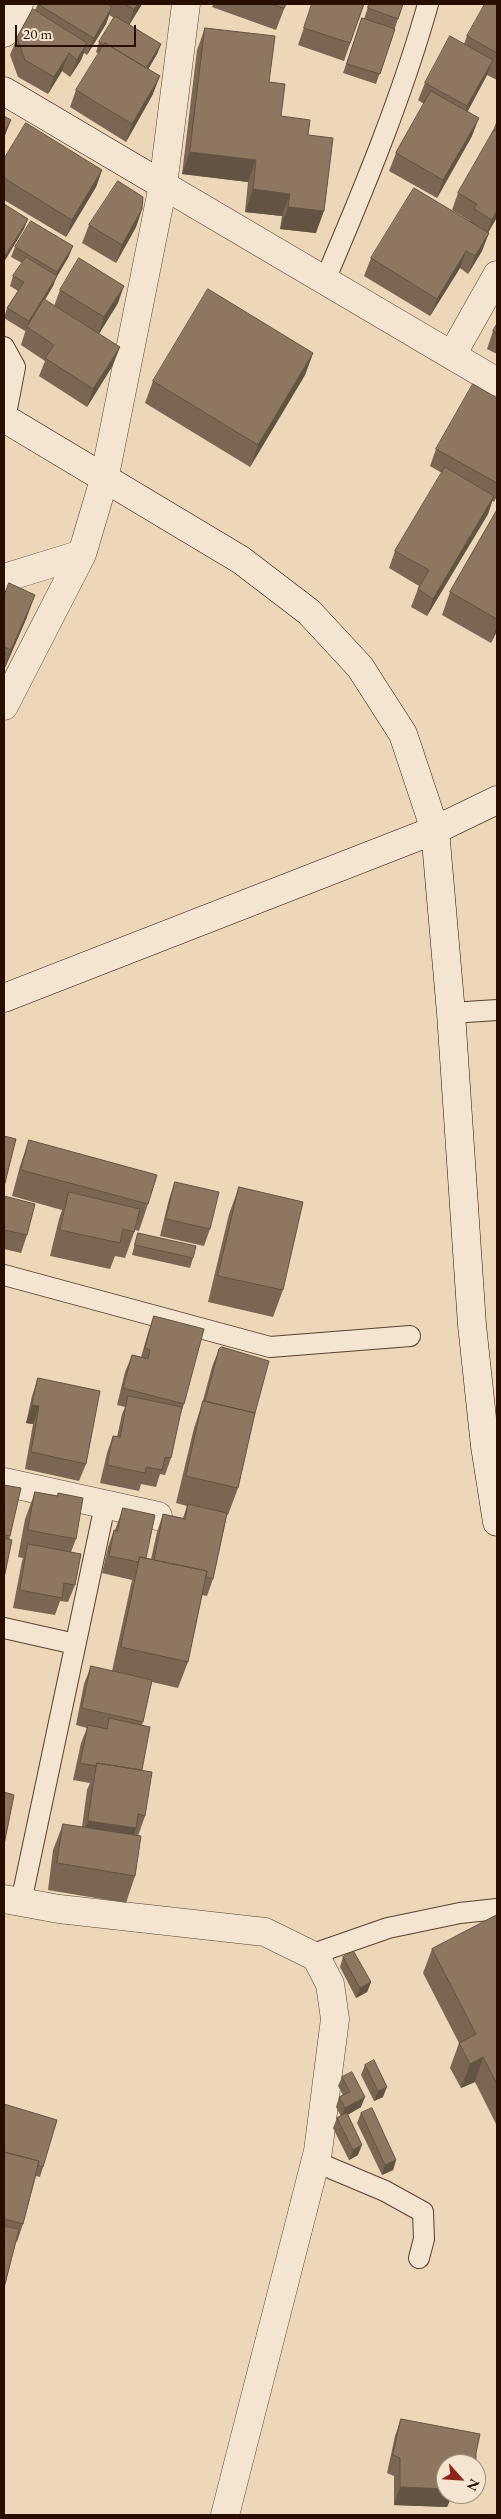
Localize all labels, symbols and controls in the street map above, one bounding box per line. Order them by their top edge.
scale bar [18,15,139,47]
text: 20 m [23,24,52,43]
north arrow [436,2454,486,2504]
text: N [463,2476,484,2494]

